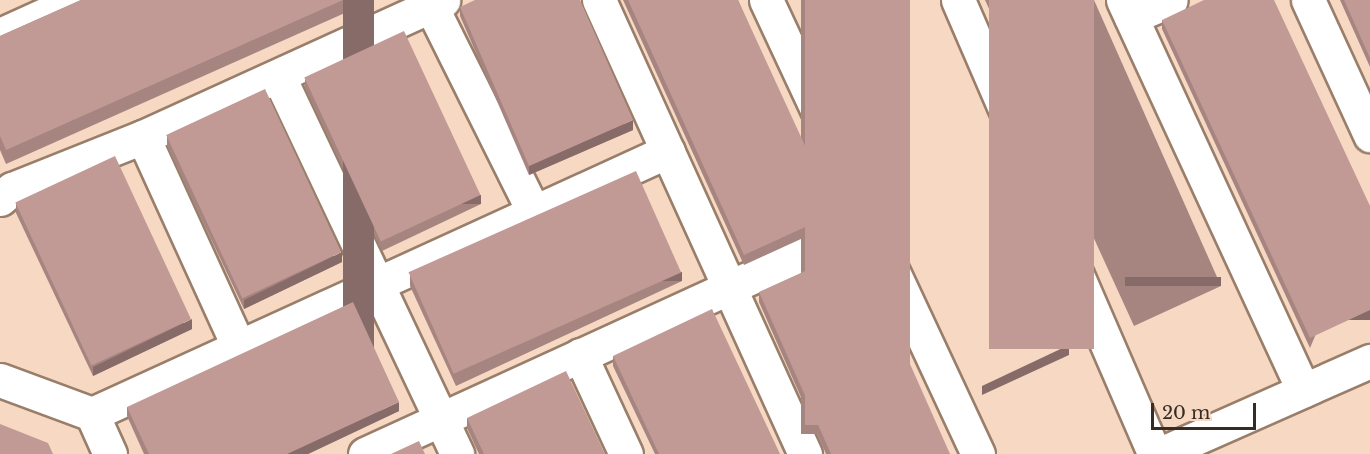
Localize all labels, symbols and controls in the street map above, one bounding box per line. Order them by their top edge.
scale bar [1154,391,1259,429]
text: 20 m [1162,402,1210,424]

